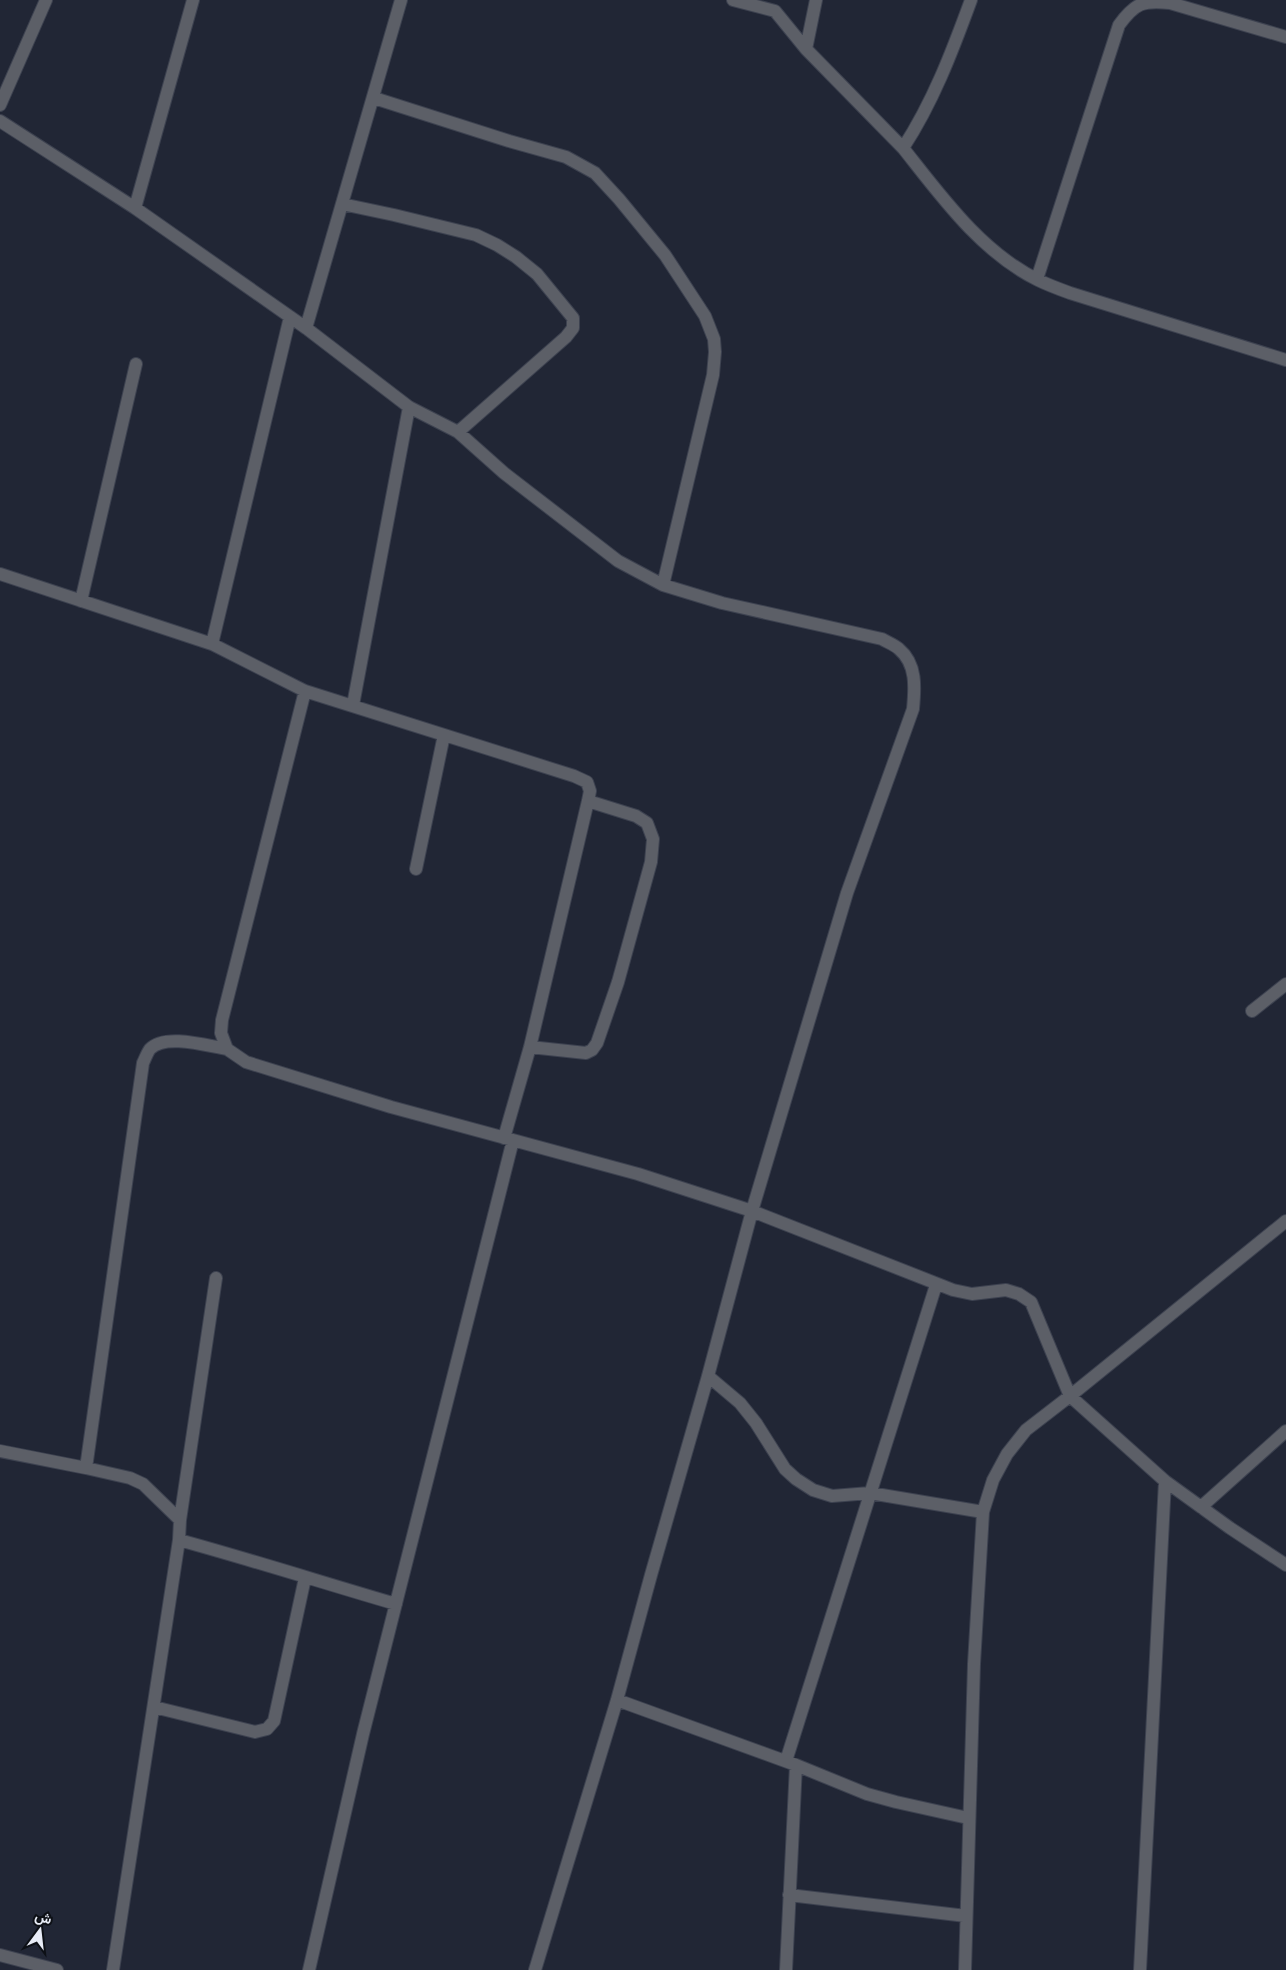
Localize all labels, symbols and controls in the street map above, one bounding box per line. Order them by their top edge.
north arrow [15,1905,65,1955]
text: ش [33,1907,54,1928]

